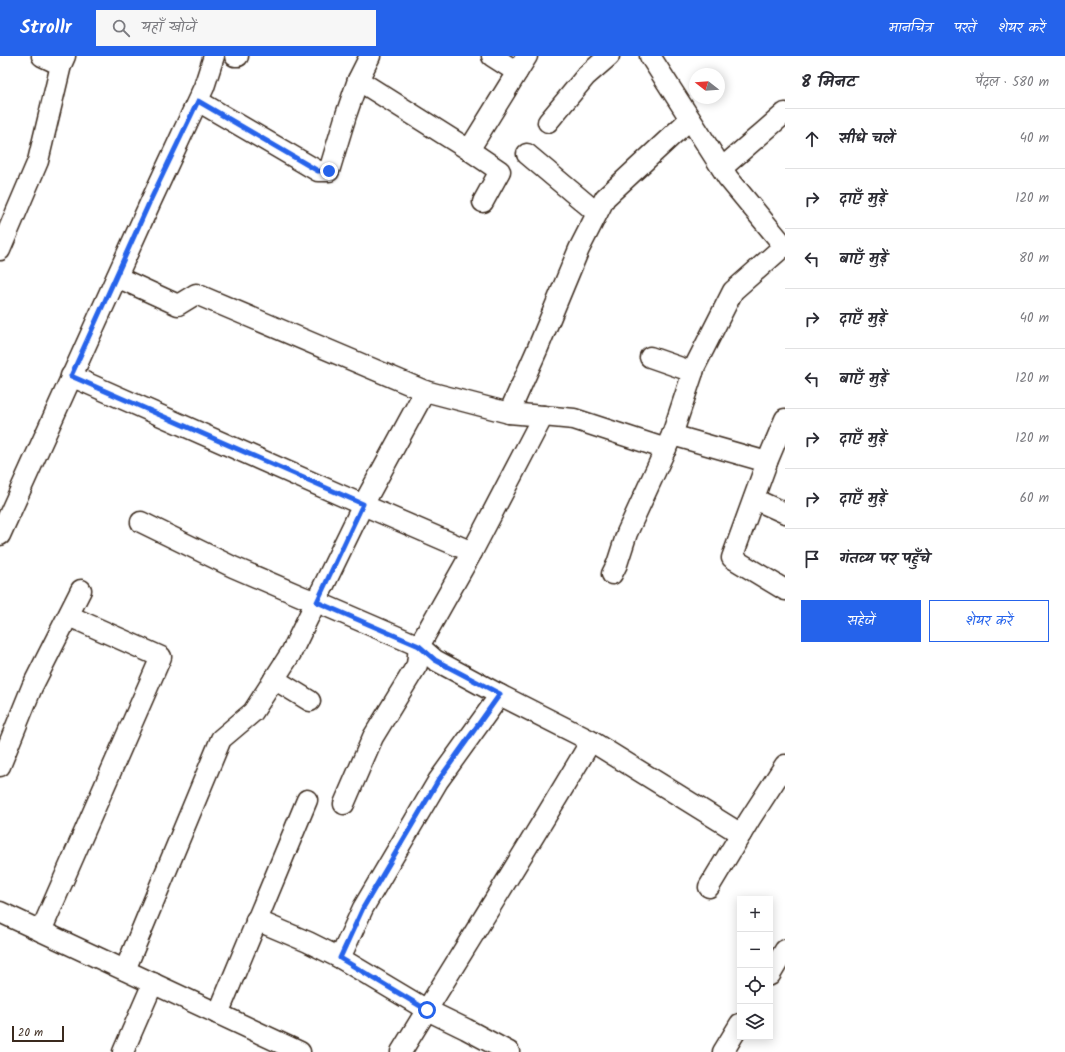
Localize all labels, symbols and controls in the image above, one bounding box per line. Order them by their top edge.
search box [96,10,376,46]
text: Strollr [20,13,72,43]
text: यहाँ खोजें [142,16,196,40]
icon: search [110,17,132,39]
text: मानचित्र [889,17,932,39]
text: परतें [954,17,976,39]
text: शेयर करें [998,17,1045,39]
north arrow [689,68,725,104]
text: 8 मिनट [801,69,856,96]
text: पैदल · 580 m [976,72,1049,93]
text: सीधे चलें [839,127,894,151]
icon: ahead [801,128,823,150]
text: 40 m [1020,128,1049,149]
route end [320,162,338,180]
text: दाएँ मुड़ें [839,187,886,211]
icon: right [801,188,823,210]
text: 120 m [1015,188,1049,209]
text: बाएँ मुड़ें [839,247,887,271]
icon: left [801,248,823,270]
text: 80 m [1019,248,1049,269]
text: दाएँ मुड़ें [839,307,886,331]
icon: right [801,308,823,330]
text: 40 m [1020,308,1049,329]
text: बाएँ मुड़ें [839,367,887,391]
icon: left [801,368,823,390]
text: 120 m [1015,368,1049,389]
text: दाएँ मुड़ें [839,427,886,451]
icon: right [801,428,823,450]
text: 120 m [1015,428,1049,449]
text: दाएँ मुड़ें [839,487,886,511]
icon: right [801,488,823,510]
text: 60 m [1020,488,1049,509]
text: गंतव्य पर पहुँचे [839,547,930,571]
icon: arrive [801,548,823,570]
button: सहेजें [801,600,921,642]
button: शेयर करें [929,600,1049,642]
map controls [737,896,773,1040]
button: + [737,896,773,932]
button: − [737,932,773,968]
button: locate [737,968,773,1004]
route start [418,1001,436,1019]
button: layers [737,1004,773,1040]
scale bar [12,1024,64,1043]
text: 20 m [18,1024,43,1042]

